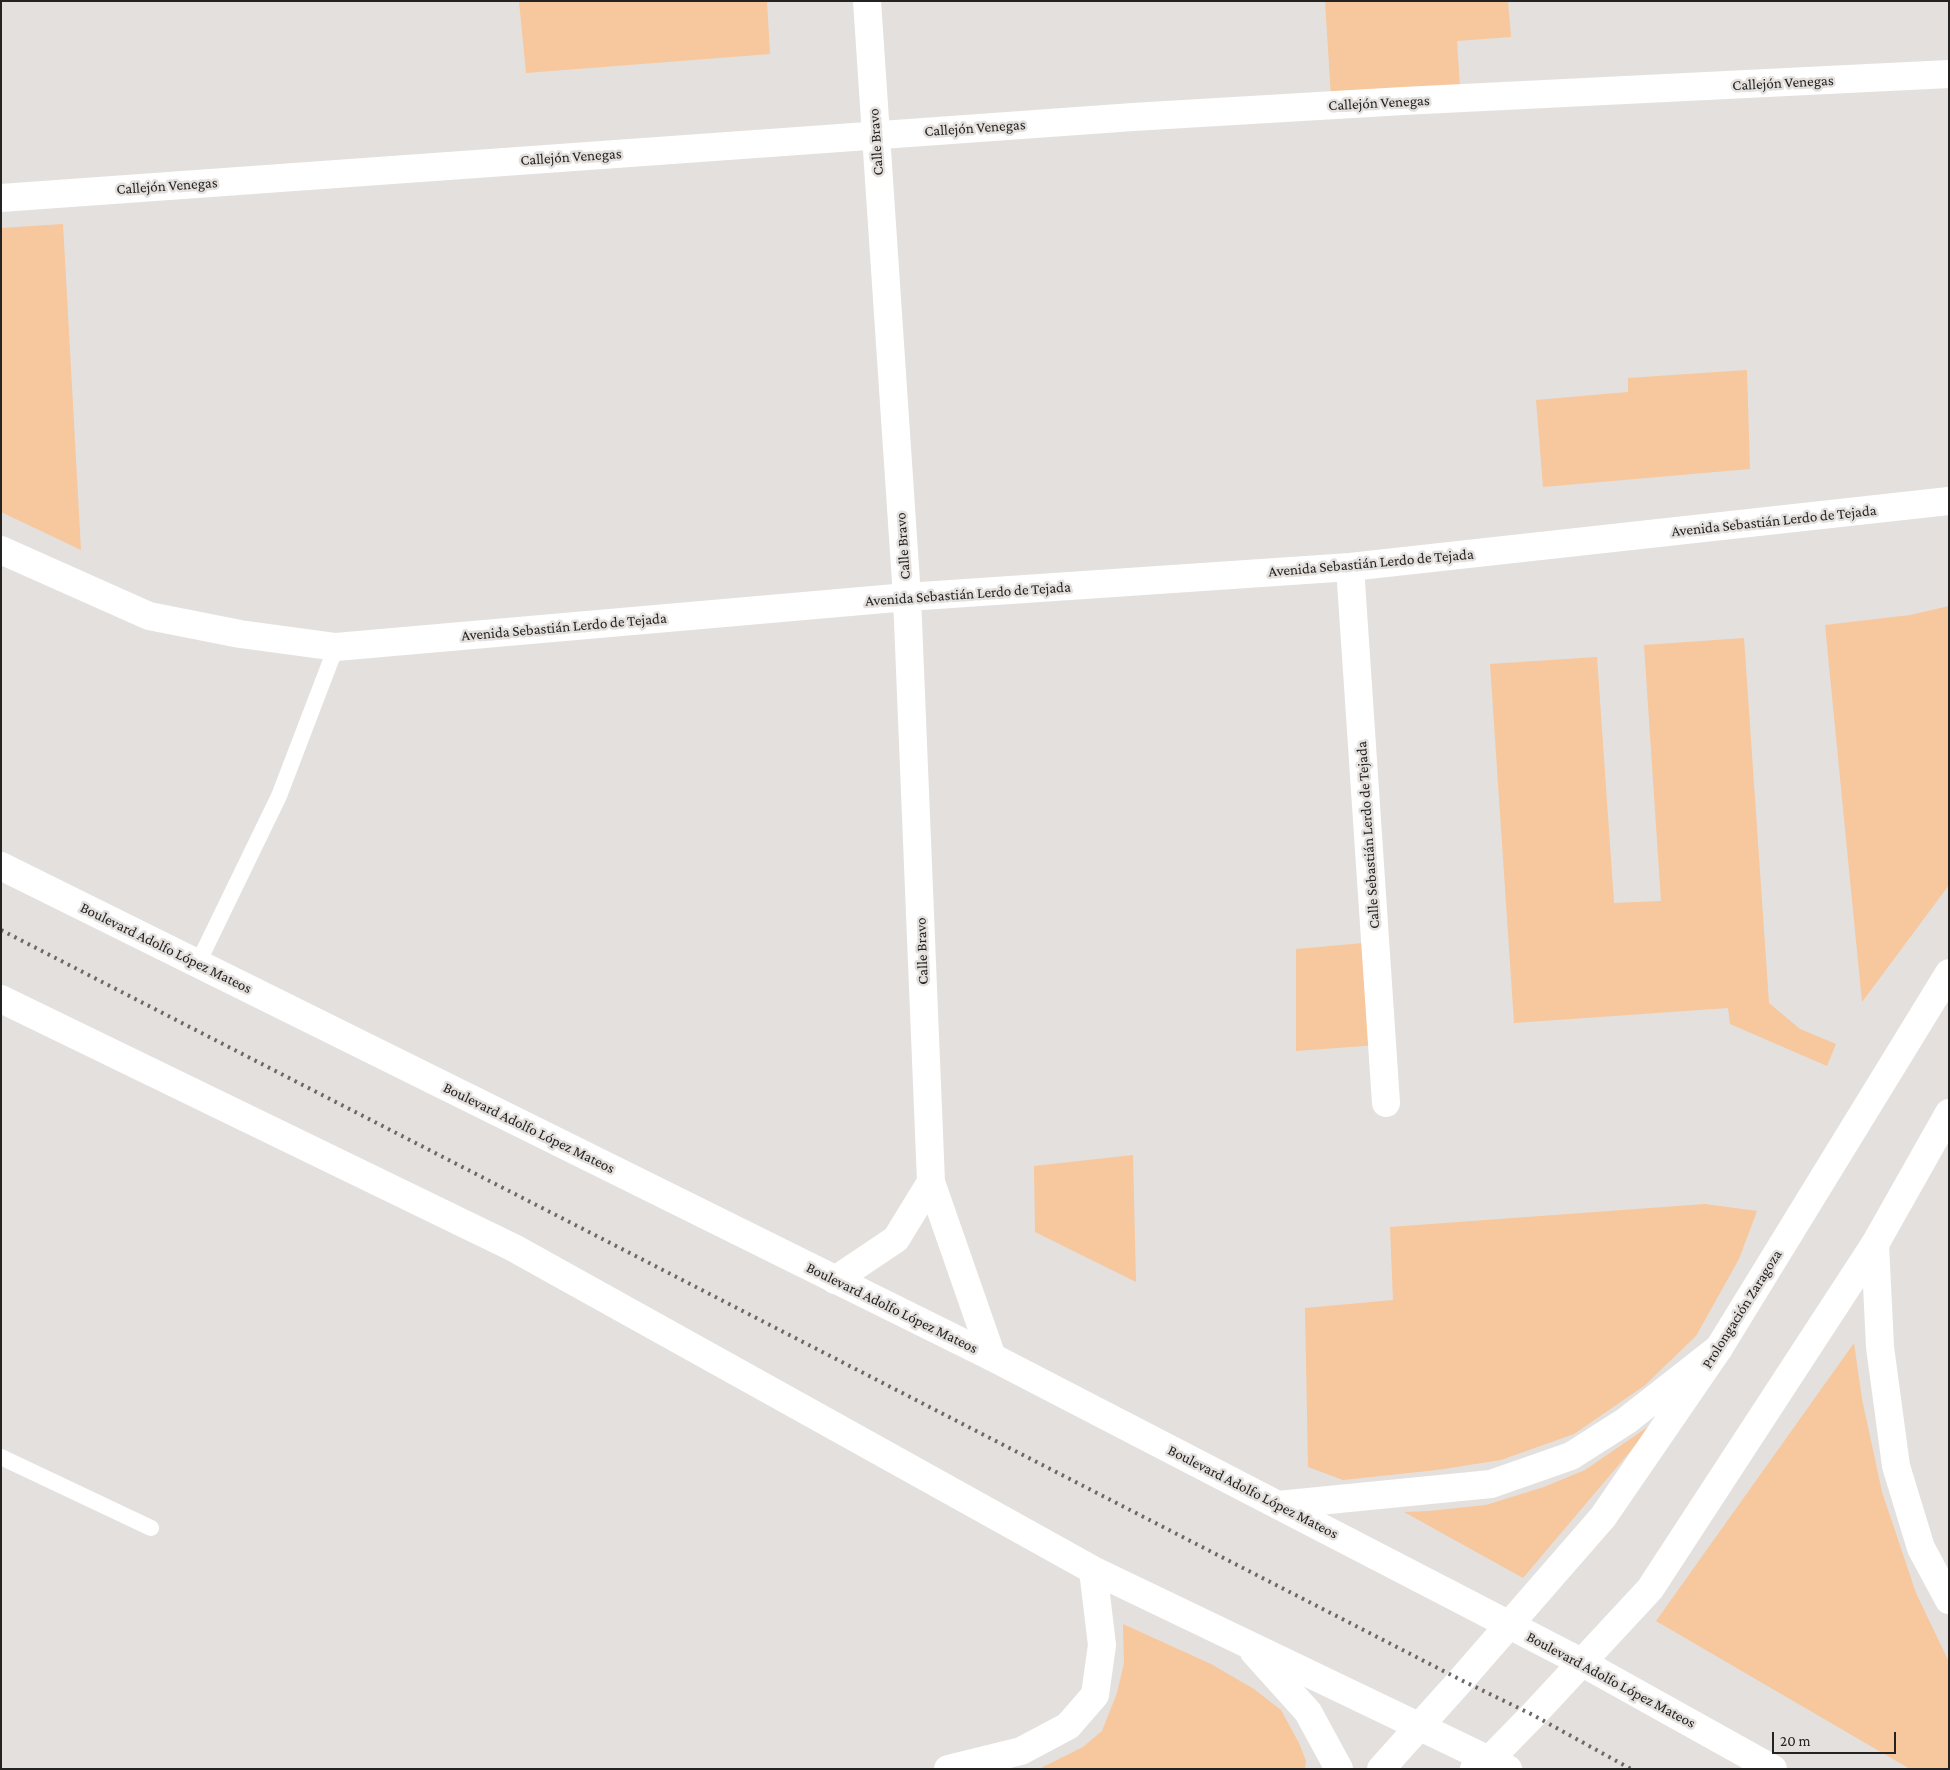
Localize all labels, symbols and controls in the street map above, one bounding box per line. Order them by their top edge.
street label: Callejón Venegas [1732,71,1834,95]
street label: Callejón Venegas [1328,91,1430,115]
street label: Calle Bravo [865,108,887,176]
street label: Callejón Venegas [924,115,1026,141]
street label: Callejón Venegas [520,144,622,170]
street label: Callejón Venegas [116,173,218,199]
street label: Avenida Sebastián Lerdo de Tejada [1671,501,1877,541]
street label: Calle Bravo [892,512,914,580]
street label: Avenida Sebastián Lerdo de Tejada [1268,545,1474,581]
street label: Avenida Sebastián Lerdo de Tejada [865,578,1071,610]
street label: Avenida Sebastián Lerdo de Tejada [461,609,667,645]
street label: Calle Sebastián Lerdo de Tejada [1352,741,1384,929]
street label: Boulevard Adolfo López Mateos [77,899,255,997]
street label: Calle Bravo [912,917,932,985]
street label: Boulevard Adolfo López Mateos [440,1079,618,1177]
street label: Prolongación Zaragoza [1698,1246,1786,1372]
street label: Boulevard Adolfo López Mateos [803,1259,981,1357]
street label: Boulevard Adolfo López Mateos [1165,1441,1341,1543]
street label: Boulevard Adolfo López Mateos [1523,1628,1699,1732]
scale bar [1775,1722,1899,1754]
text: 20 m [1780,1733,1811,1749]

